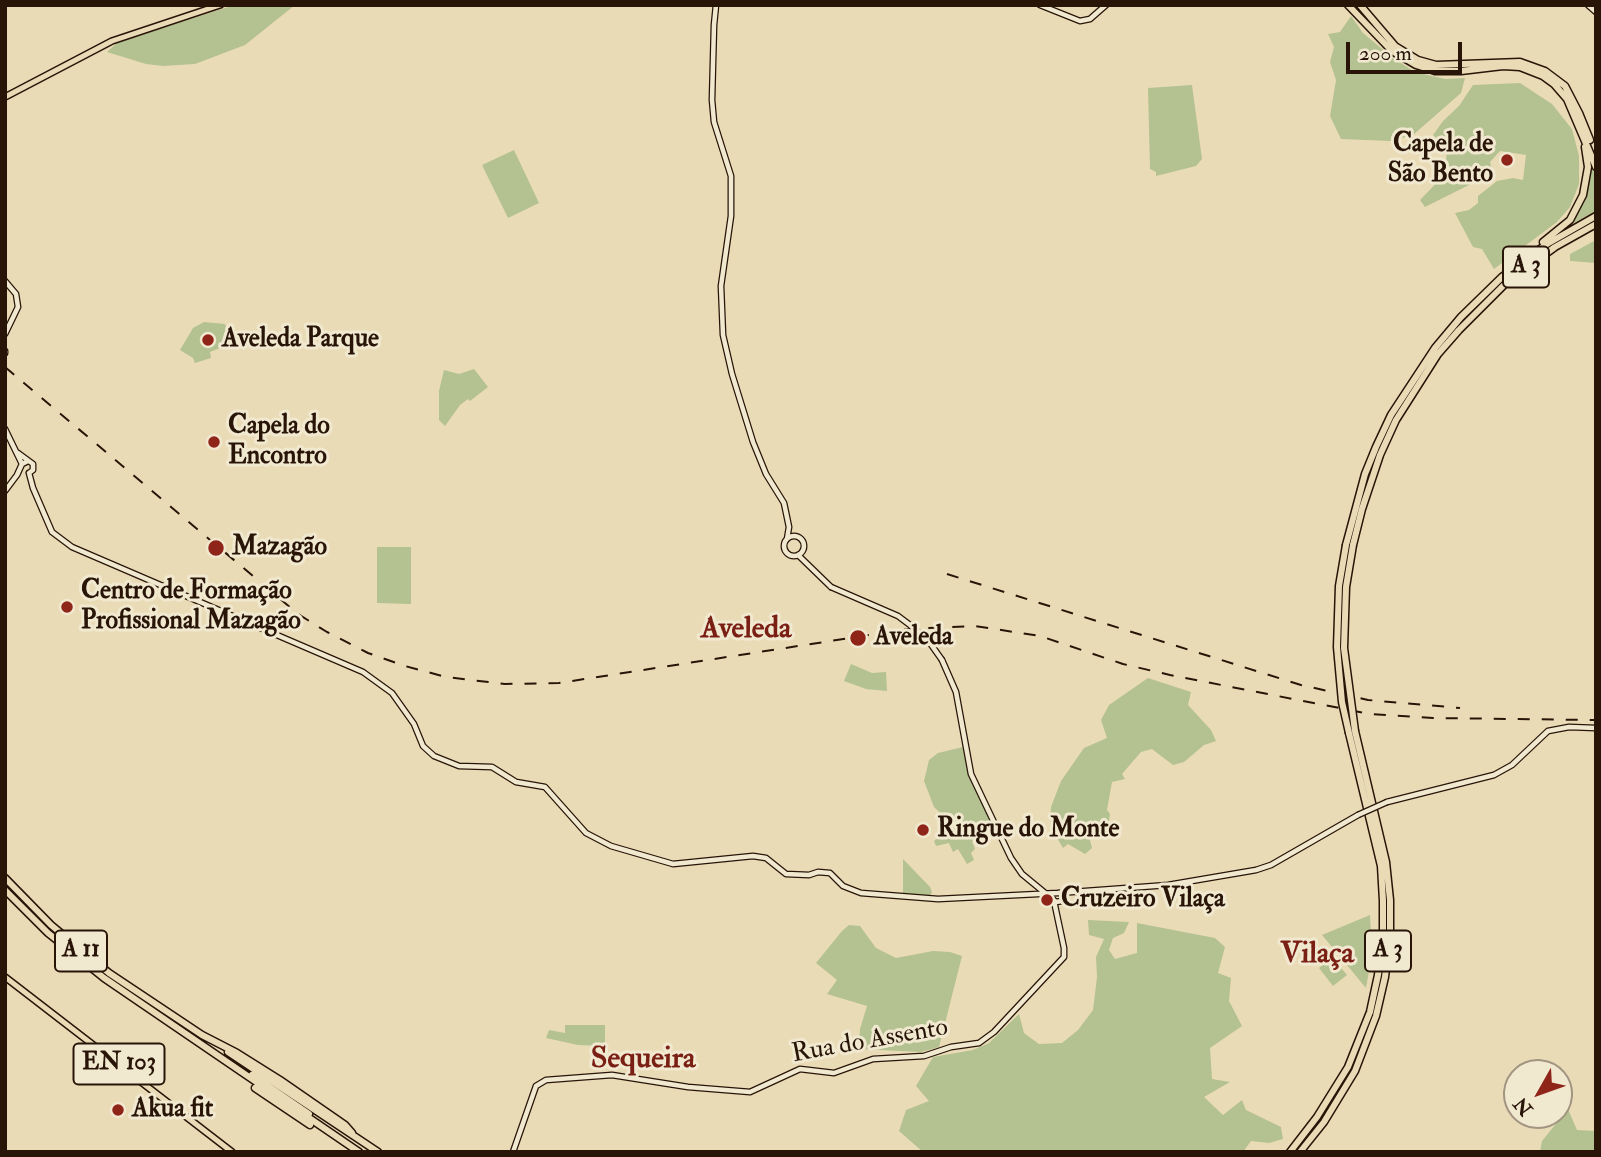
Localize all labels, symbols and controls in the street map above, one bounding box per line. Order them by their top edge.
scale bar [1349,28,1464,72]
text: 200 m [1359,40,1412,67]
place label: Capela de São Bento [1388,129,1493,190]
marker: Capela de São Bento [1499,152,1515,168]
road number: A 3 [1503,246,1549,288]
place label: Aveleda Parque [222,324,379,356]
marker: Aveleda Parque [200,332,216,348]
place label: Capela do Encontro [228,411,330,472]
marker: Capela do Encontro [206,434,222,450]
place label: Mazagão [232,532,327,564]
marker: Mazagão [206,538,226,558]
place label: Centro de Formação Profissional Mazagão [81,576,301,638]
marker: Centro de Formação Profissional Mazagão [59,599,75,615]
district label: Aveleda [701,613,791,649]
place label: Aveleda [874,622,953,654]
marker: Aveleda [848,628,868,648]
place label: Ringue do Monte [937,814,1119,846]
marker: Ringue do Monte [915,822,931,838]
place label: Cruzeiro Vilaça [1061,884,1225,916]
marker: Cruzeiro Vilaça [1039,892,1055,908]
road number: A 11 [55,931,107,972]
road number: A 3 [1365,931,1411,972]
district label: Vilaça [1280,938,1354,974]
street label: Rua do Assento [789,1013,951,1071]
district label: Sequeira [591,1043,695,1079]
road number: EN 103 [74,1044,164,1084]
north arrow [1503,1059,1573,1129]
text: N [1509,1092,1538,1120]
place label: Akua fit [132,1094,213,1126]
marker: Akua fit [110,1102,126,1118]

